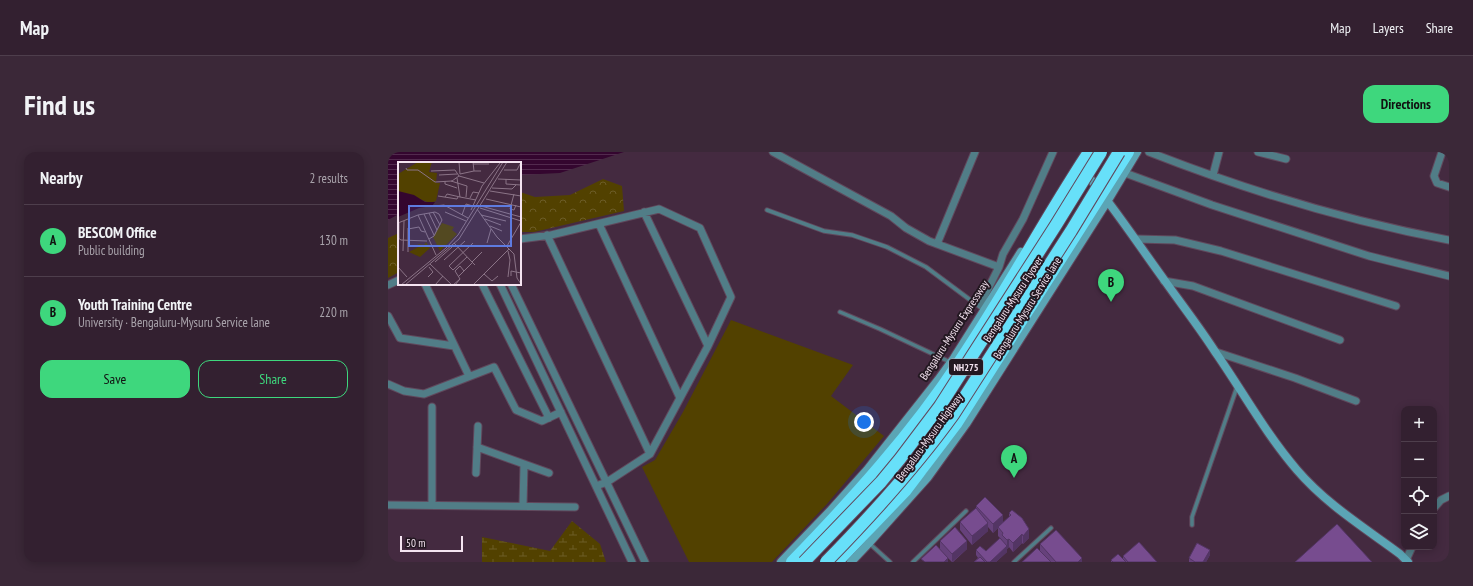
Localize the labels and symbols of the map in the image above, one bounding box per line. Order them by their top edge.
inset map [398,162,521,285]
street label: Bengaluru-Mysuru Flyover [980,253,1046,345]
street label: Bengaluru-Mysuru Service lane [990,254,1064,362]
pin: B [1098,269,1124,302]
street label: Bengaluru-Mysuru Expressway [917,277,992,382]
road number: NH275 [949,359,983,375]
street label: Bengaluru-Mysuru Highway [893,390,966,483]
your location [854,412,874,432]
pin: A [1001,445,1027,478]
scale bar [400,534,463,553]

